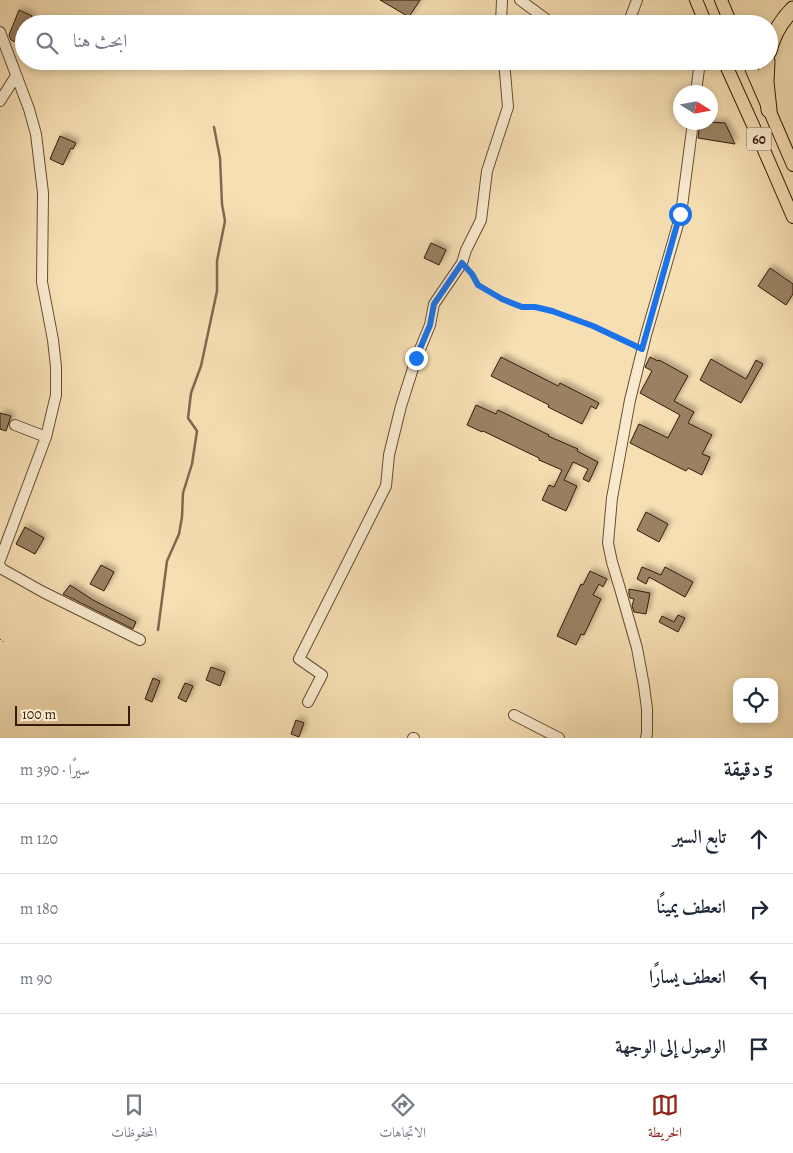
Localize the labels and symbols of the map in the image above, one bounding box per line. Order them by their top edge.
north arrow [673,85,718,130]
road number: 60 [746,128,772,150]
route start [669,203,692,226]
route end [405,347,428,370]
scale bar [15,703,130,726]

